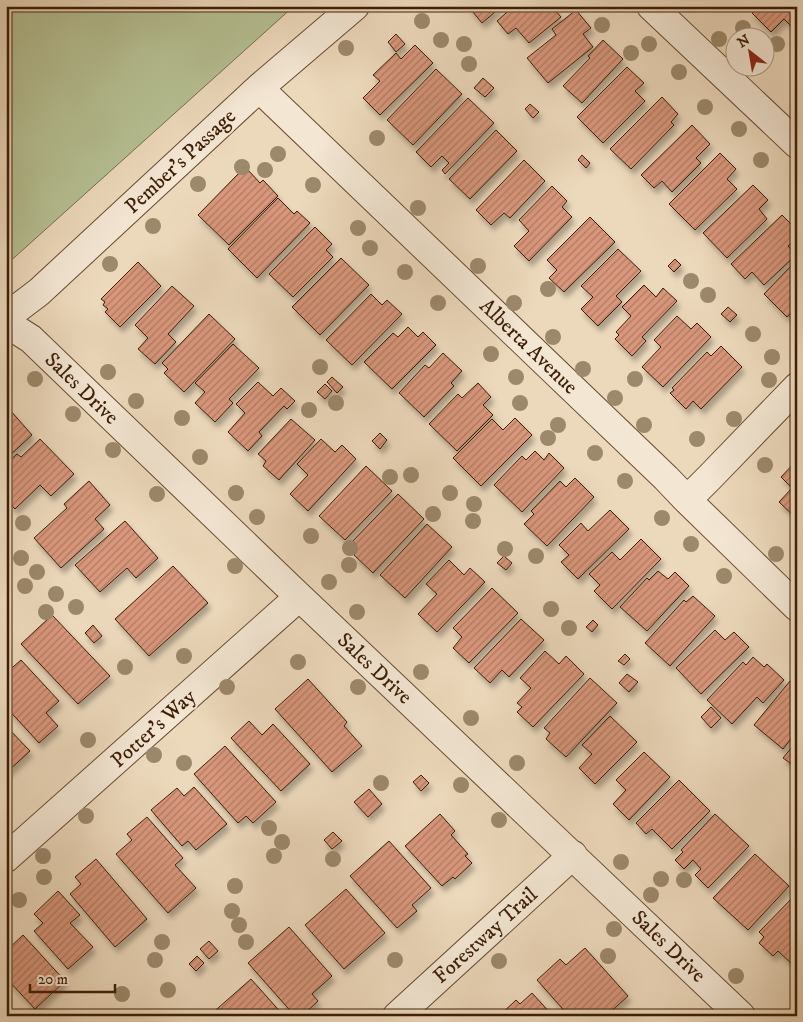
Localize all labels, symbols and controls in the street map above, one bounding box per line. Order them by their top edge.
north arrow [726,28,776,78]
text: N [734,31,754,52]
street label: Pember's Passage [120,104,242,220]
street label: Alberta Avenue [474,293,583,400]
street label: Sales Drive [39,347,124,431]
street label: Sales Drive [331,627,417,710]
street label: Potter's Way [106,683,202,774]
street label: Forestway Trail [428,882,544,989]
street label: Sales Drive [626,905,711,989]
scale bar [30,962,115,994]
text: 20 m [38,970,68,989]

